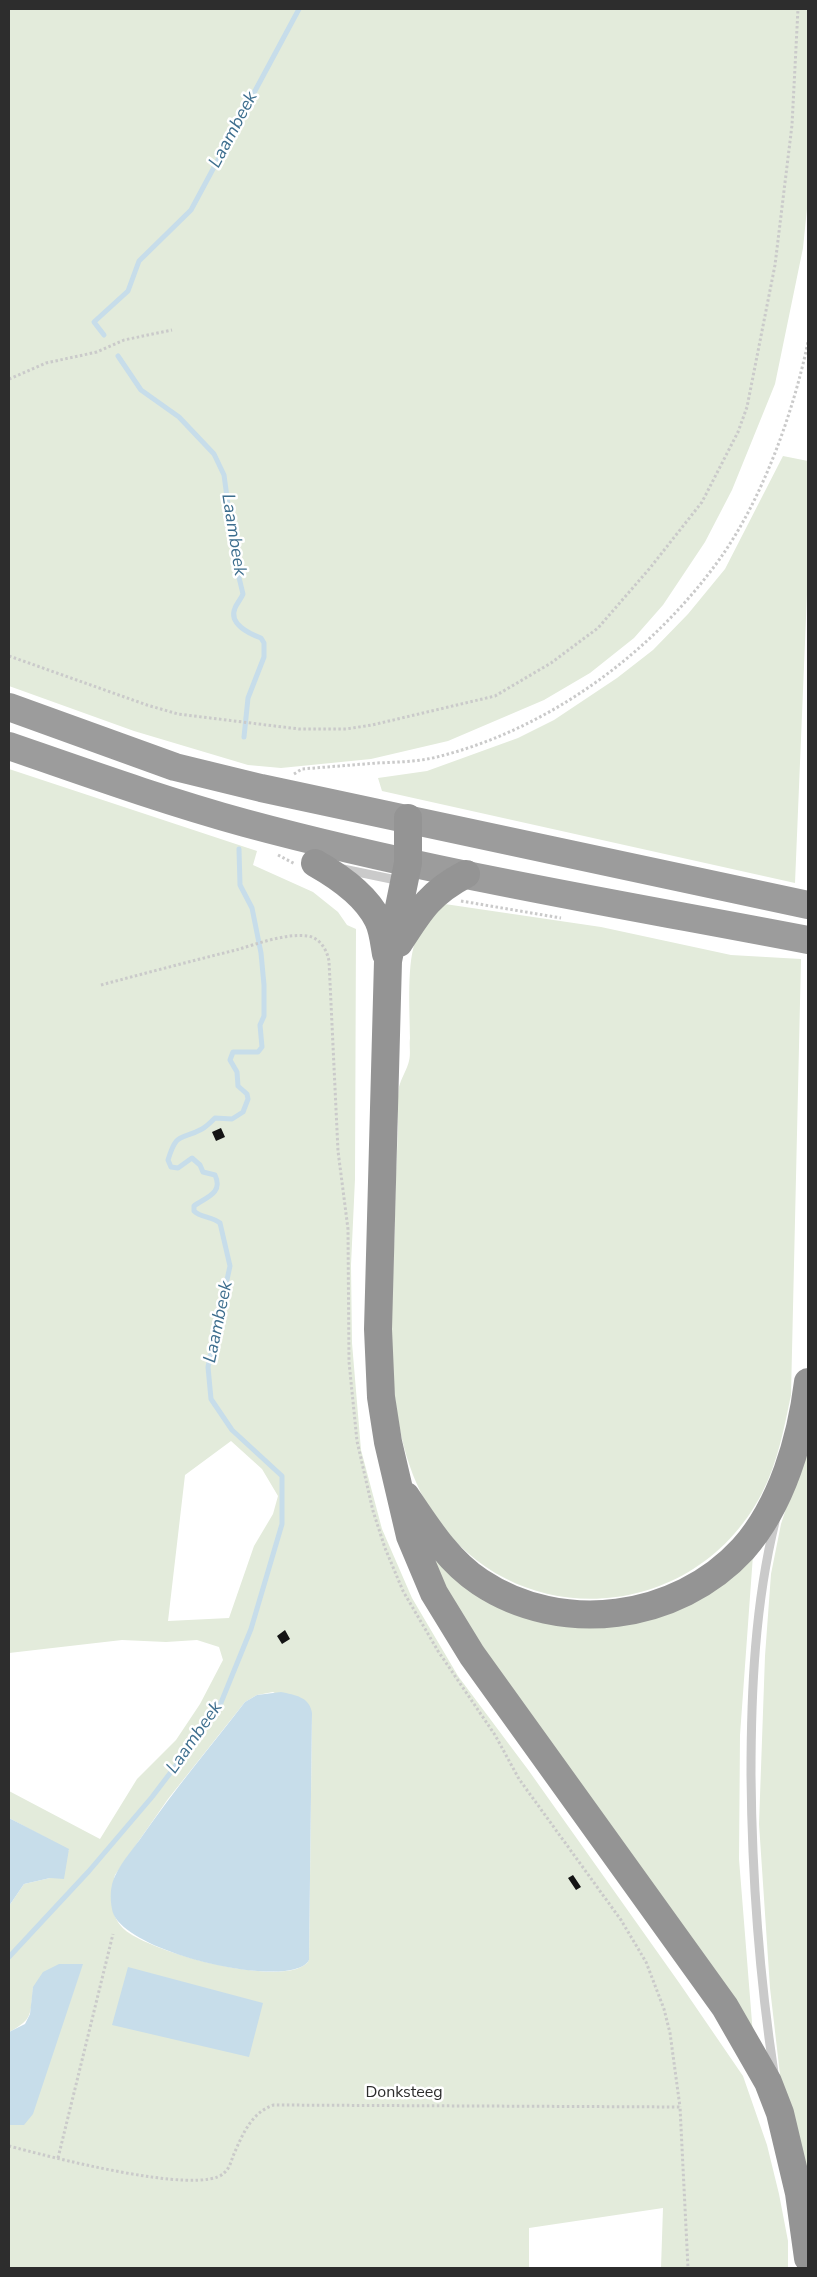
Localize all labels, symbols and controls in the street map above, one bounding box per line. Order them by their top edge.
water label: Laambeek [205,88,263,172]
water label: Laambeek [216,492,250,578]
water label: Laambeek [200,1279,238,1365]
water label: Laambeek [162,1698,228,1778]
street label: Donksteeg [365,2083,443,2103]

